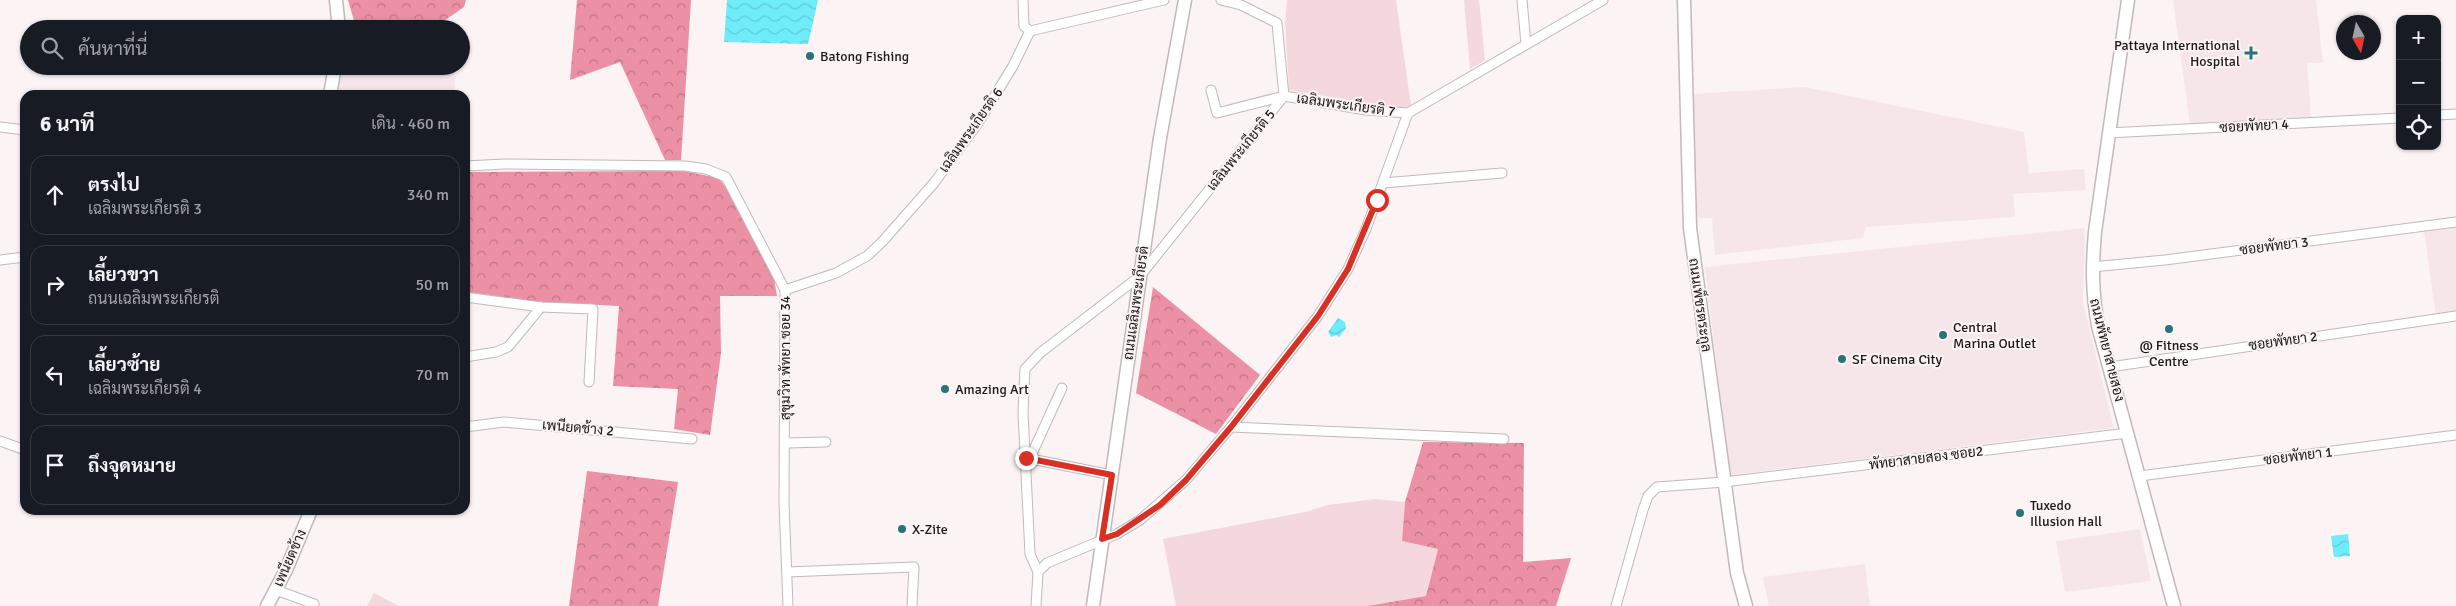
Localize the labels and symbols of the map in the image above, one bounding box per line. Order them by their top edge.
north arrow [2336,15,2381,60]
place label: Pattaya International Hospital [2114,37,2240,70]
marker: Pattaya International Hospital [2244,46,2258,60]
place label: Batong Fishing [820,48,909,65]
marker: Batong Fishing [804,50,816,62]
street label: เฉลิมพระเกียรติ 6 [935,84,1007,176]
street label: เฉลิมพระเกียรติ 7 [1295,89,1397,120]
street label: เฉลิมพระเกียรติ 5 [1202,105,1279,194]
street label: ซอยพัทยา 4 [2219,116,2290,136]
route start [1366,189,1389,212]
street label: ซอยพัทยา 3 [2238,233,2310,259]
street label: ถนนเฉลิมพระเกียรติ [1119,245,1152,361]
street label: ถนนเพ็ชรตระกูล [1684,257,1716,353]
street label: สุขุมวิท พัทยา ซอย 34 [777,295,795,420]
street label: ถนนพัทยาสายสอง [2086,297,2128,403]
place label: Central Marina Outlet [1953,319,2036,352]
marker: @ Fitness Centre [2163,323,2175,335]
street label: ซอยพัทยา 2 [2247,328,2319,354]
marker: Central Marina Outlet [1937,329,1949,341]
place label: @ Fitness Centre [2139,337,2199,370]
place label: SF Cinema City [1852,351,1943,368]
marker: SF Cinema City [1836,353,1848,365]
place label: Amazing Art [955,381,1029,398]
marker: Amazing Art [939,383,951,395]
street label: เพนียดช้าง 2 [541,415,615,440]
street label: พัทยาสายสอง ซอย2 [1868,443,1984,473]
street label: ซอยพัทยา 1 [2262,443,2334,469]
route end [1015,447,1038,470]
place label: Tuxedo Illusion Hall [2030,497,2102,530]
marker: Tuxedo Illusion Hall [2014,507,2026,519]
place label: X-Zite [912,521,948,538]
marker: X-Zite [896,523,908,535]
street label: เพนียดช้าง [269,526,310,589]

